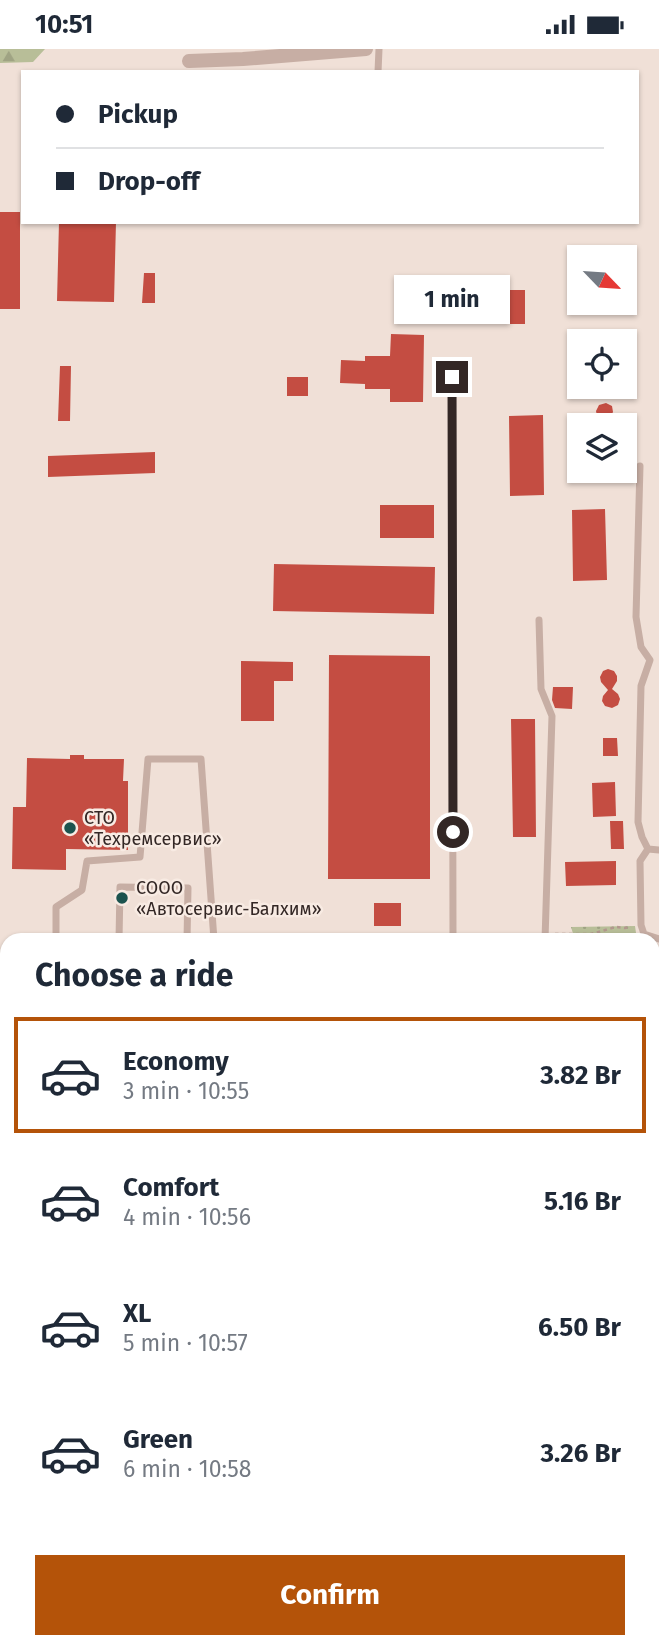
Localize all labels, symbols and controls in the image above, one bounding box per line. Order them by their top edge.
text: 10:51 [35,9,93,40]
text: Pickup [98,99,178,130]
text: Drop-off [98,166,200,197]
north arrow [567,245,637,315]
map controls [567,245,637,483]
callout: 1 min [394,275,510,325]
text: 1 min [424,285,480,313]
button: locate [567,329,637,399]
route end [436,361,468,393]
button: layers [567,413,637,483]
place label: СТО «Техремсервис» [84,807,222,850]
route start [437,816,469,848]
marker: СТО «Техремсервис» [62,820,78,836]
place label: СООО «Автосервис-Балхим» [136,877,322,920]
marker: СООО «Автосервис-Балхим» [114,890,130,906]
text: Choose a ride [35,956,233,994]
icon: car [39,1044,102,1107]
text: Economy [123,1046,229,1077]
text: 3.82 Br [540,1060,621,1091]
text: 3 min · 10:55 [123,1077,249,1105]
icon: car [39,1170,102,1233]
text: Comfort [123,1172,219,1203]
text: 5.16 Br [544,1186,621,1217]
text: 4 min · 10:56 [123,1203,251,1231]
icon: car [39,1296,102,1359]
text: XL [123,1298,151,1329]
text: 6.50 Br [538,1312,621,1343]
text: 5 min · 10:57 [123,1329,248,1357]
icon: car [39,1422,102,1485]
text: Green [123,1424,193,1455]
text: 3.26 Br [541,1438,621,1469]
text: 6 min · 10:58 [123,1455,251,1483]
button: Confirm [35,1555,625,1635]

